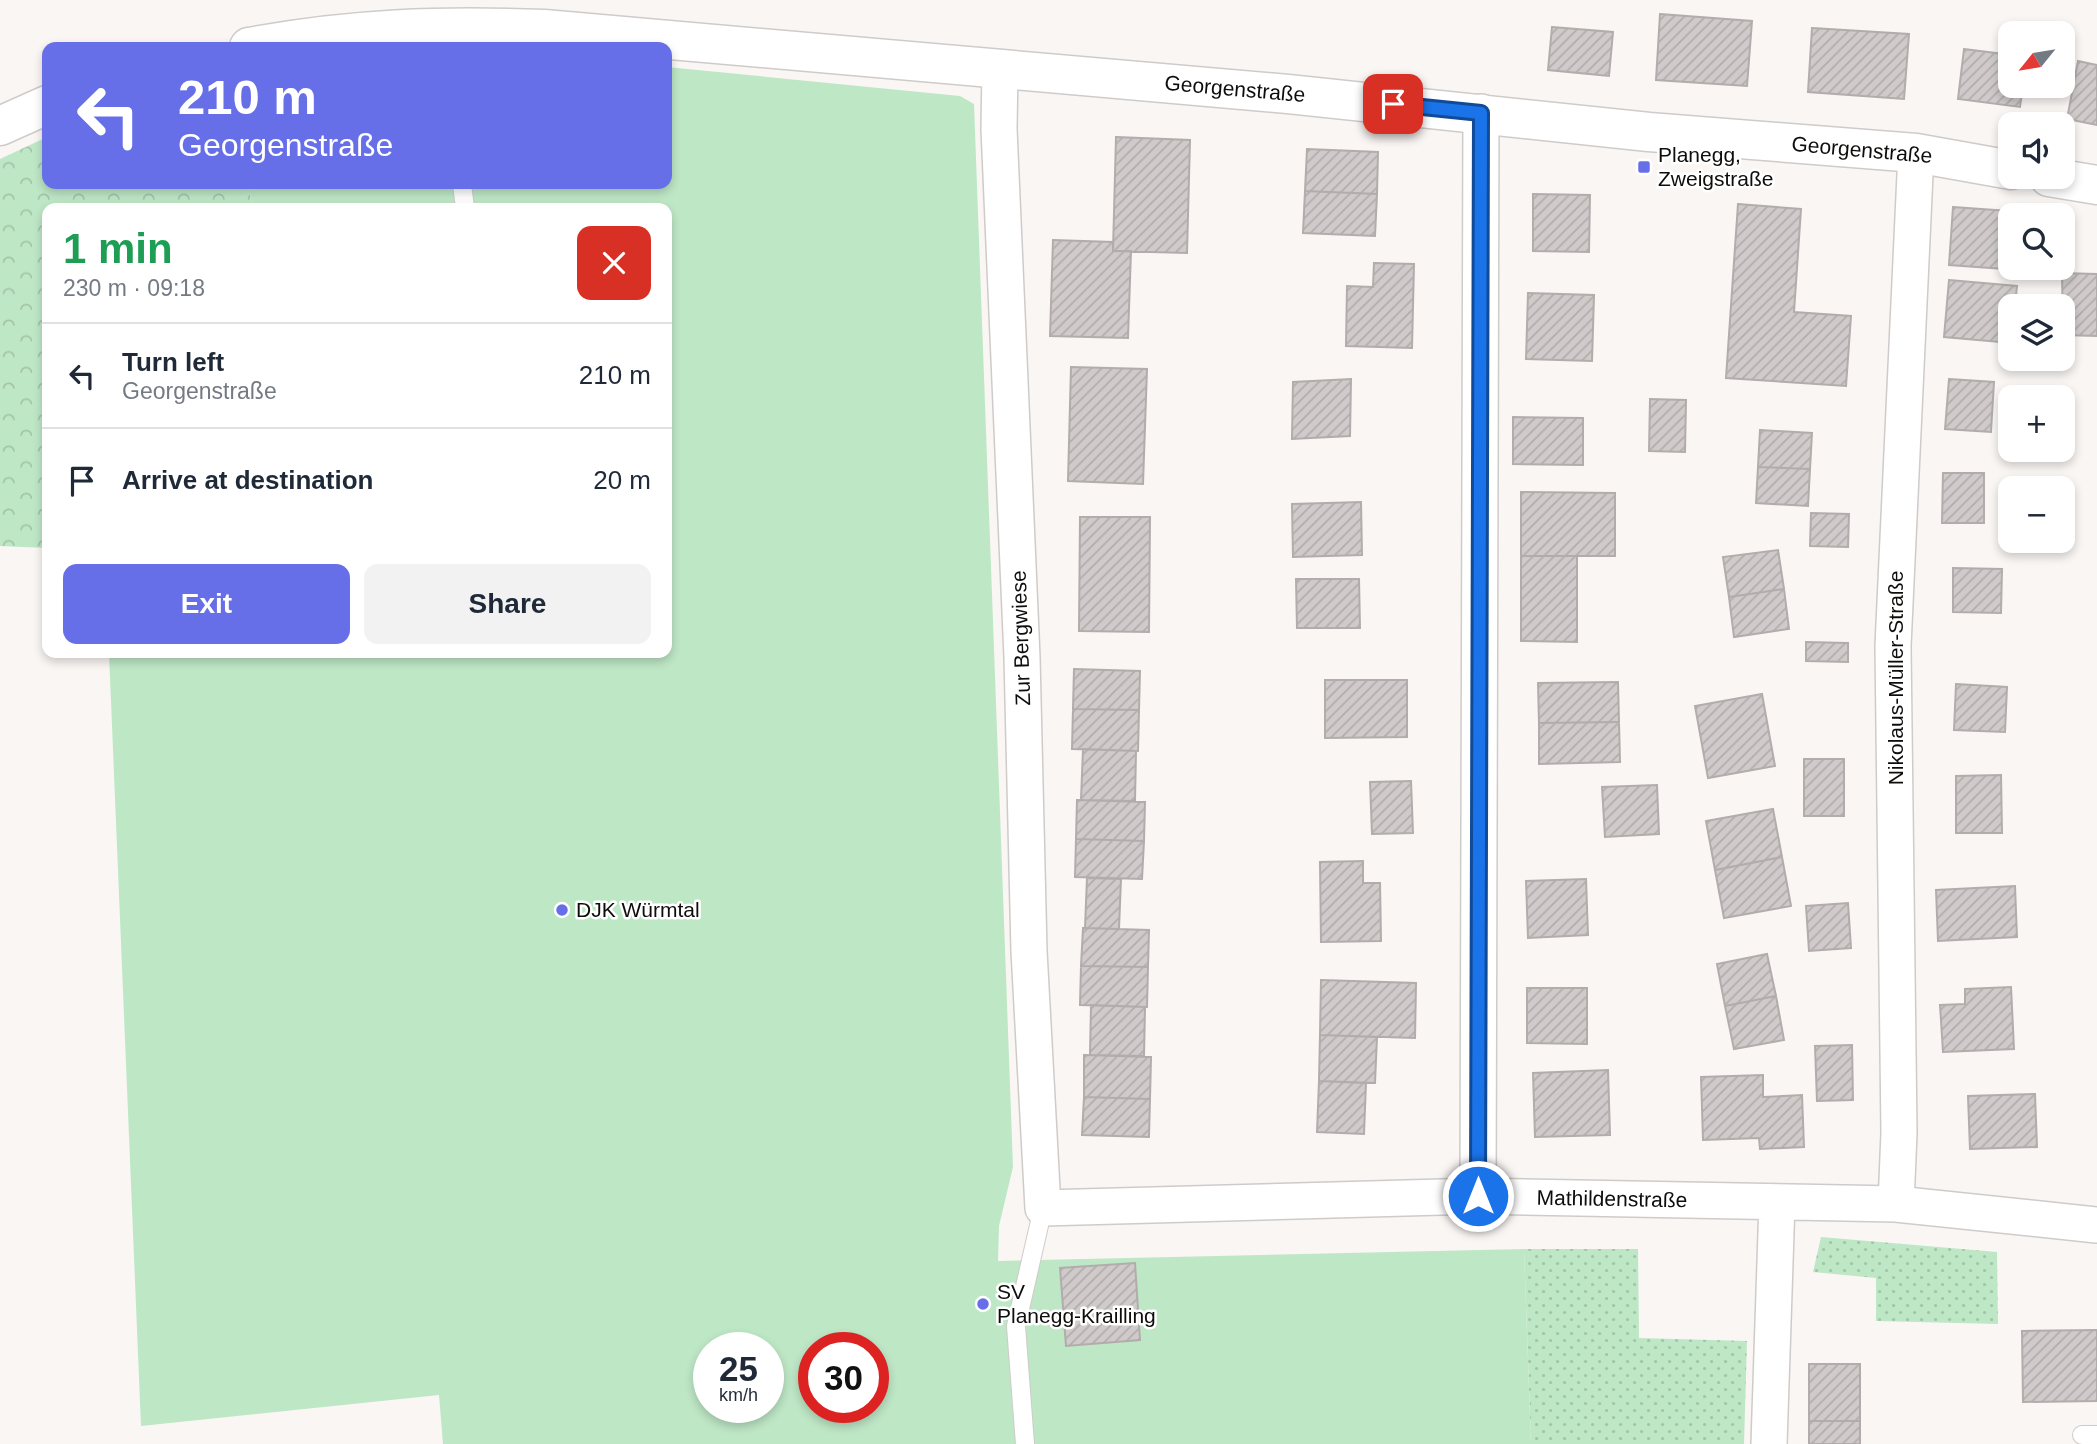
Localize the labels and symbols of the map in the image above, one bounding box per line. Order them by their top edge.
north arrow [1998,21,2076,98]
street label: Georgenstraße [1164,71,1306,106]
pin [1363,74,1423,134]
street label: Georgenstraße [1791,132,1933,167]
place label: Planegg, Zweigstraße [1658,143,1774,190]
marker: Planegg, Zweigstraße [1636,159,1652,175]
street label: Zur Bergwiese [1007,570,1034,706]
street label: Nikolaus-Müller-Straße [1884,571,1907,785]
place label: DJK Würmtal [576,898,700,921]
marker: DJK Würmtal [554,902,570,918]
position arrow [1441,1159,1515,1233]
street label: Mathildenstraße [1537,1186,1687,1211]
place label: SV Planegg-Krailling [997,1280,1156,1327]
marker: SV Planegg-Krailling [975,1296,991,1312]
speed limit sign: 30 [798,1332,889,1423]

